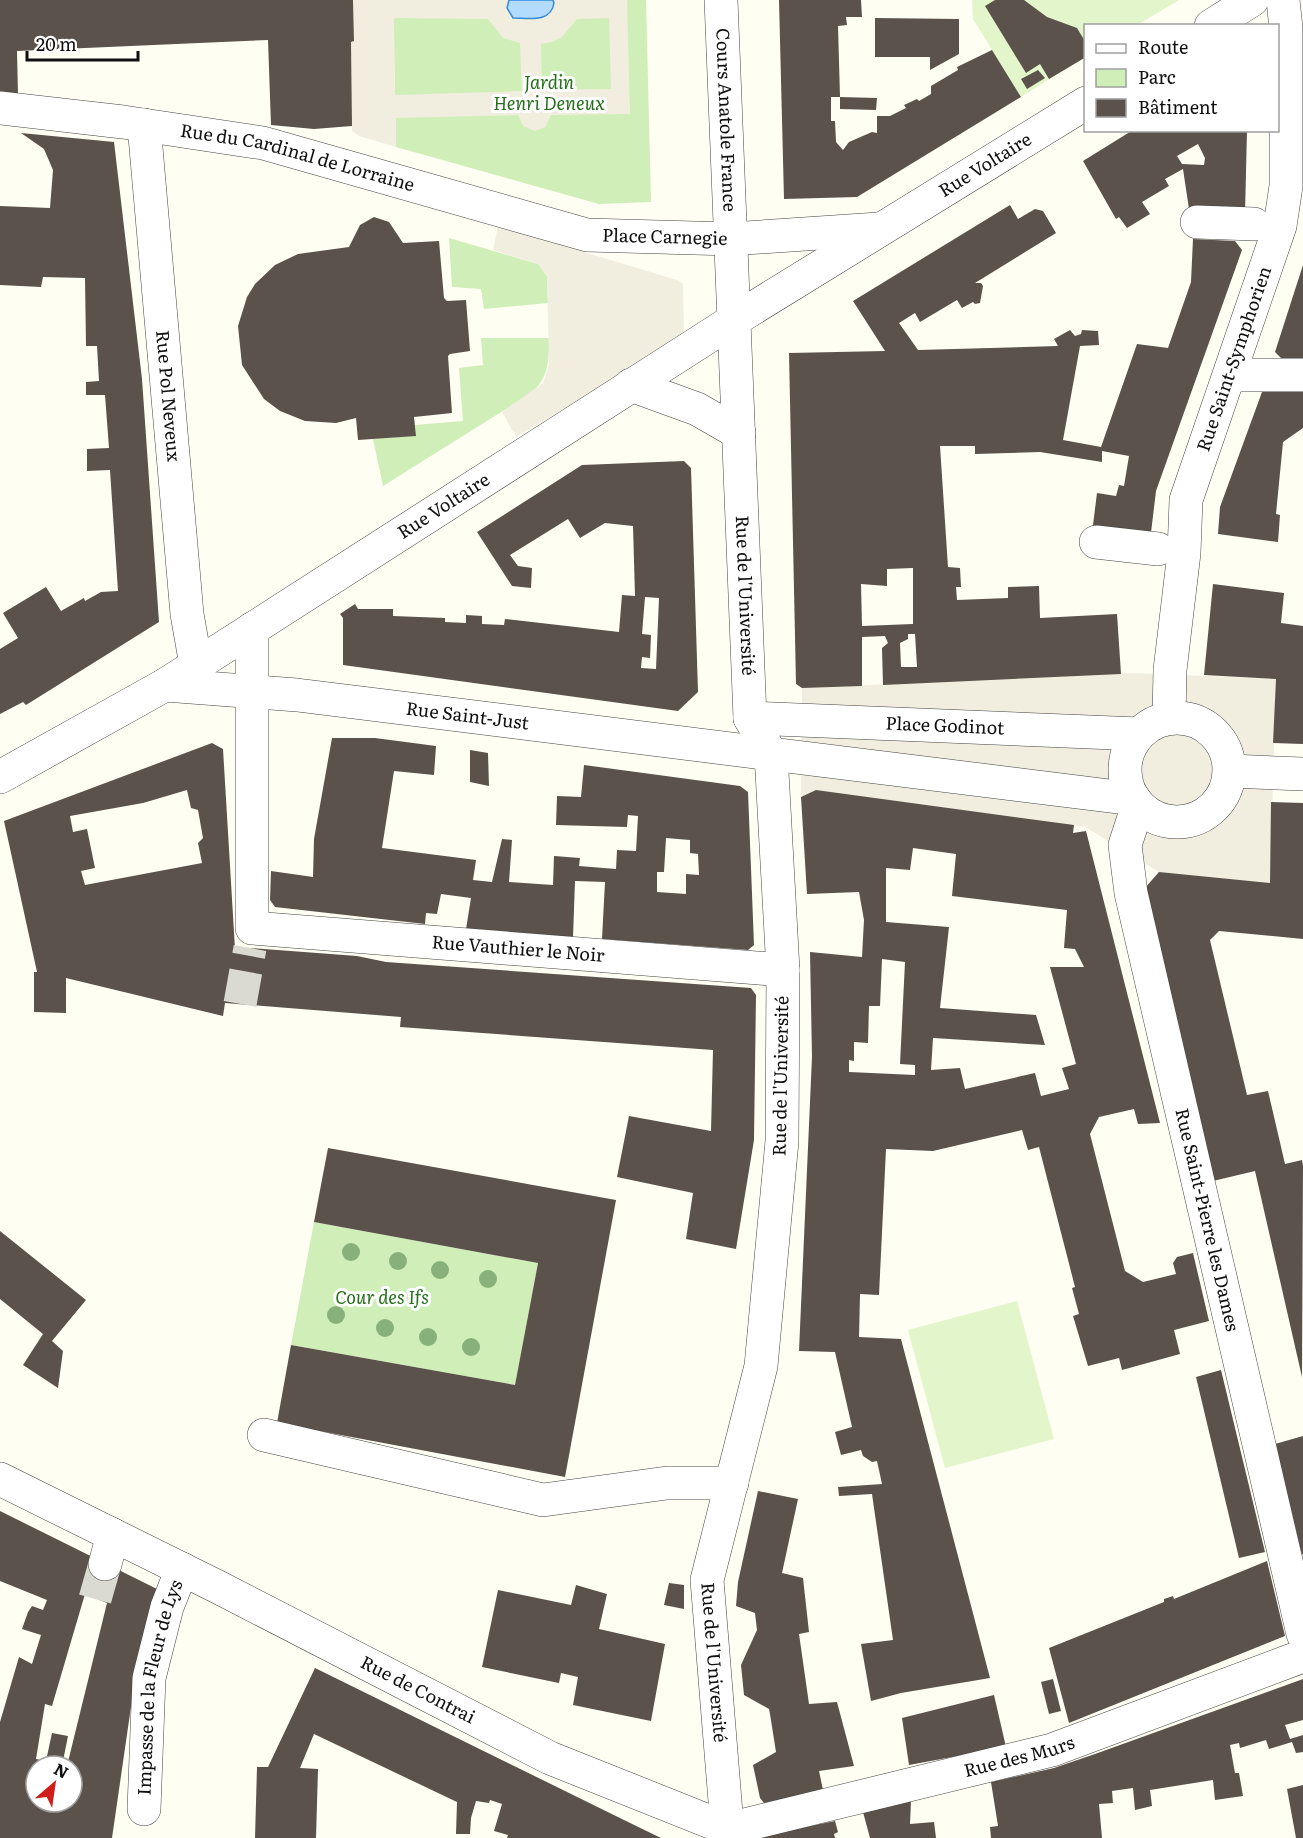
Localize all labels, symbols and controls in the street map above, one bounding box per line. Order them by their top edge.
scale bar [27,24,138,62]
legend [1084,24,1279,132]
street label: Cours Anatole France [710,27,745,212]
text: 20 m [36,30,77,57]
text: Route [1138,33,1188,60]
text: Parc [1138,63,1176,90]
park label: Jardin Henri Deneux [493,68,605,116]
text: Bâtiment [1138,93,1218,120]
street label: Rue du Cardinal de Lorraine [179,116,418,197]
street label: Rue Voltaire [933,125,1036,203]
street label: Place Carnegie [602,220,728,251]
street label: Rue Saint-Symphorien [1189,262,1277,455]
street label: Rue Pol Neveux [150,329,189,463]
street label: Rue Voltaire [391,465,494,545]
street label: Rue de l'Université [730,515,763,676]
street label: Rue Saint-Just [404,694,531,736]
street label: Place Godinot [885,709,1006,740]
street label: Rue Vauthier le Noir [431,927,606,968]
street label: Rue de l'Université [765,996,794,1156]
street label: Rue Saint-Pierre les Dames [1169,1105,1247,1334]
park label: Cour des Ifs [335,1283,429,1310]
street label: Impasse de la Fleur de Lys [130,1575,189,1796]
street label: Rue de l'Université [695,1581,735,1743]
street label: Rue de Contrai [356,1648,481,1729]
street label: Rue des Murs [961,1728,1078,1783]
north arrow [24,1754,84,1814]
text: N [50,1756,73,1784]

